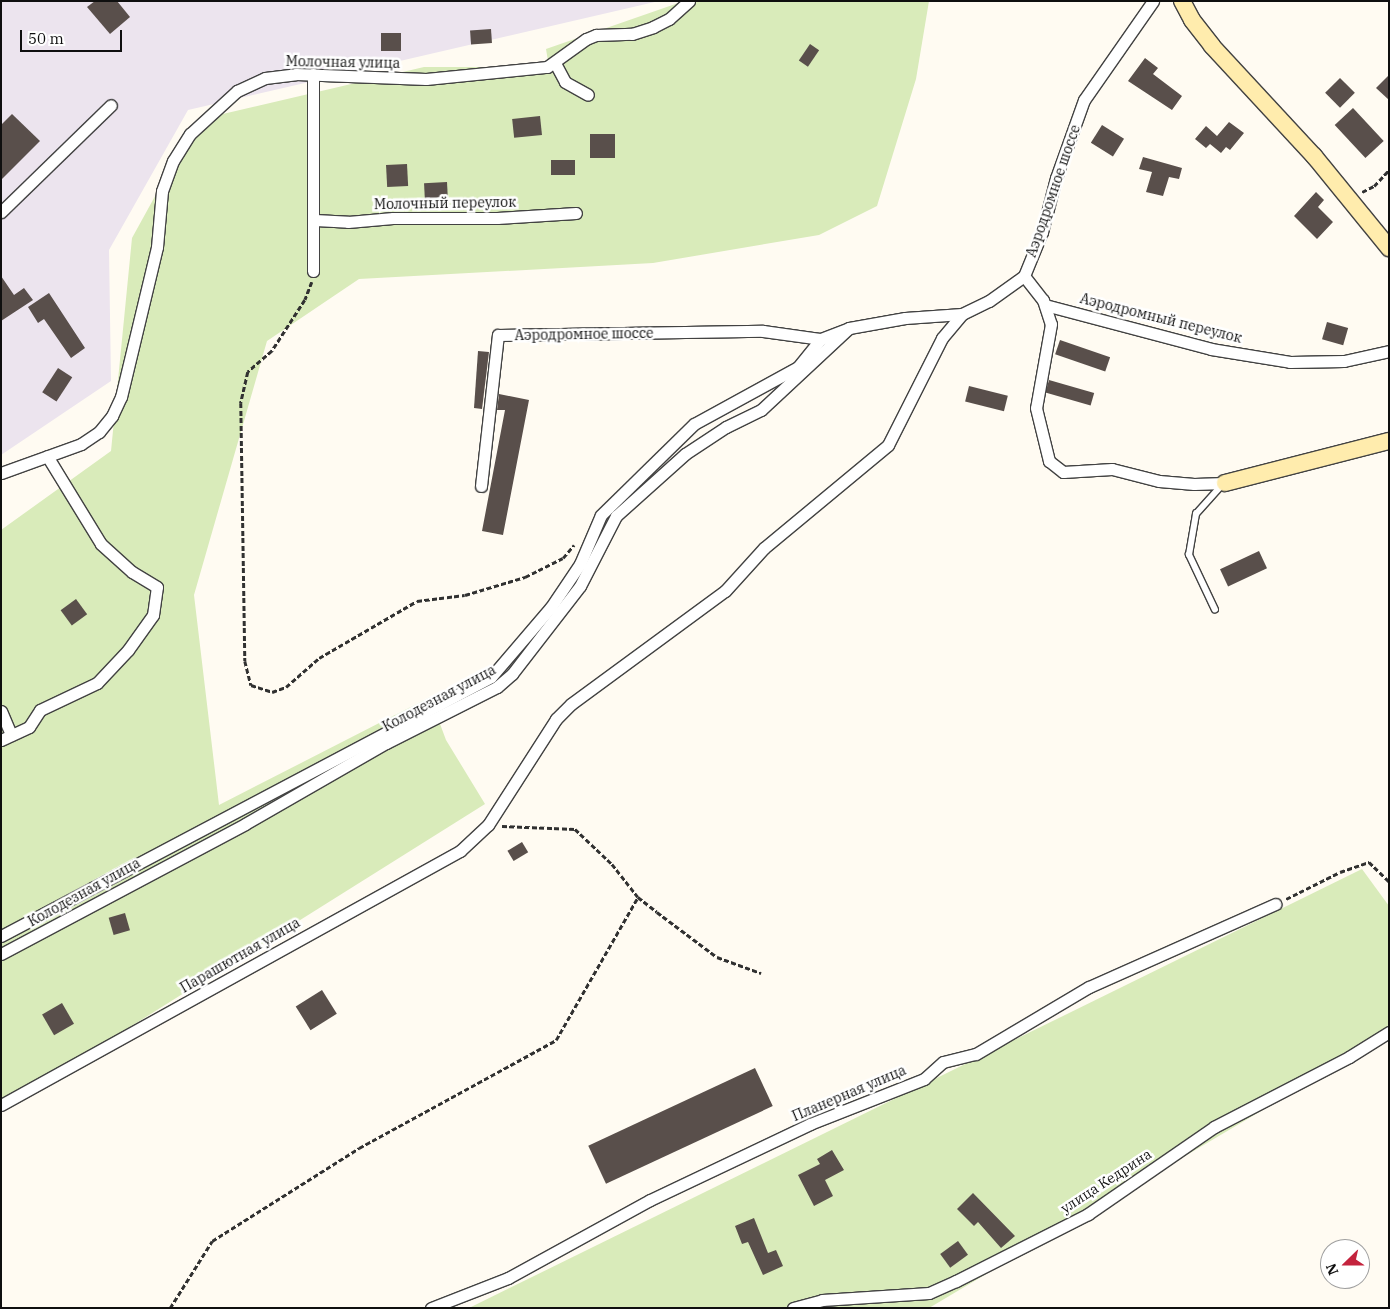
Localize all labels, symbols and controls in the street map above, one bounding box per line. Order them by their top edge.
scale bar [22,20,125,52]
text: 50 m [28,29,64,48]
street label: Молочная улица [285,53,401,71]
street label: Аэродромное шоссе [1022,123,1084,259]
street label: Молочный переулок [374,193,516,213]
street label: Аэродромный переулок [1078,290,1244,346]
street label: Аэродромное шоссе [514,324,654,344]
street label: Колодезная улица [379,661,499,735]
street label: Колодезная улица [25,854,143,930]
street label: Парашютная улица [177,914,303,996]
street label: Планерная улица [789,1061,909,1125]
street label: улица Кедрина [1058,1145,1154,1217]
north arrow [1320,1239,1370,1289]
text: N [1322,1261,1342,1278]

